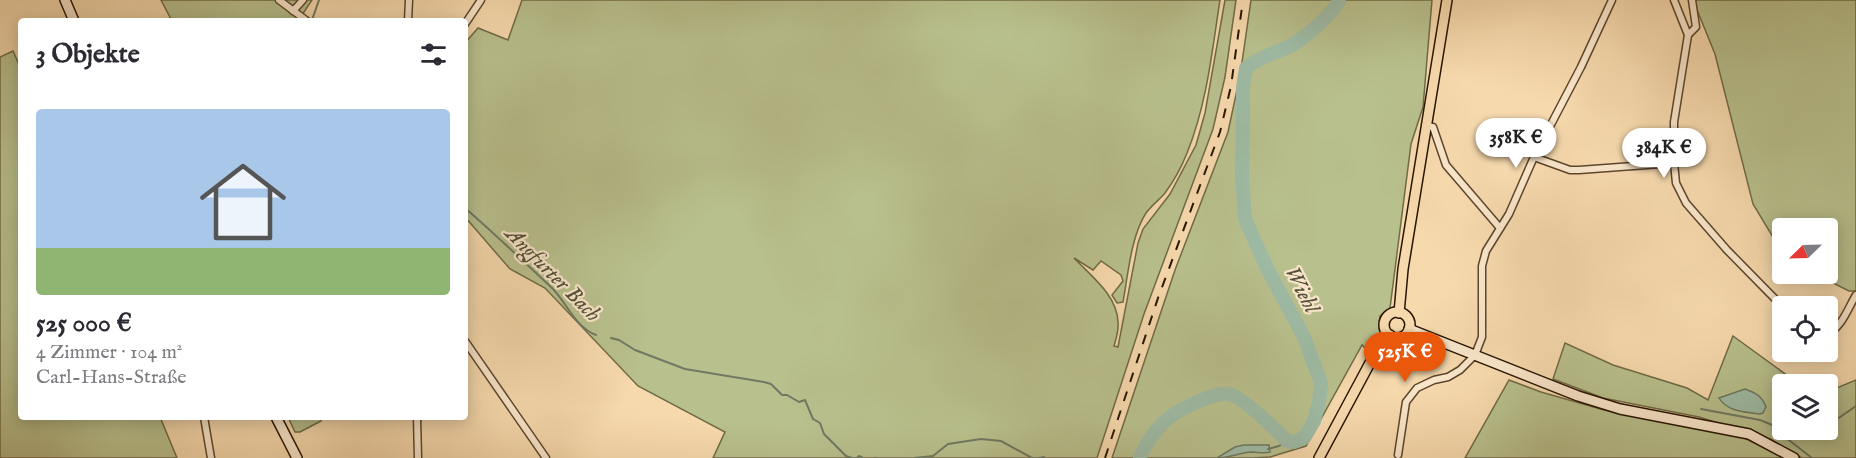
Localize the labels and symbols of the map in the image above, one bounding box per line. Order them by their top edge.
pin: 358K € [1467,118,1565,169]
pin: 384K € [1615,128,1713,179]
north arrow [1772,218,1838,284]
water label: Angfurter Bach [497,219,606,328]
water label: Wiehl [1278,262,1326,320]
pin: 525K € [1356,332,1454,383]

